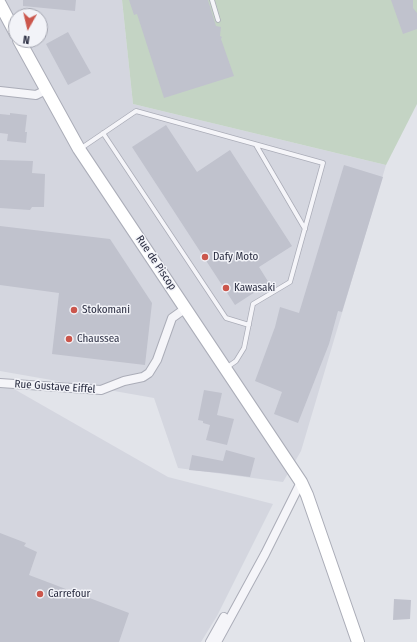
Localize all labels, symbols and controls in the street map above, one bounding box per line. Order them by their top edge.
north arrow [8,8,48,48]
text: N [22,32,31,46]
street label: Rue de Piscop [133,233,179,293]
place label: Dafy Moto [213,250,258,264]
marker: Dafy Moto [200,252,210,262]
place label: Kawasaki [234,281,275,295]
marker: Kawasaki [221,283,231,293]
place label: Stokomani [82,303,130,317]
marker: Stokomani [69,305,79,315]
place label: Chaussea [77,332,119,346]
marker: Chaussea [64,334,74,344]
street label: Rue Gustave Eiffel [14,378,96,396]
place label: Carrefour [48,587,90,601]
marker: Carrefour [35,589,45,599]

